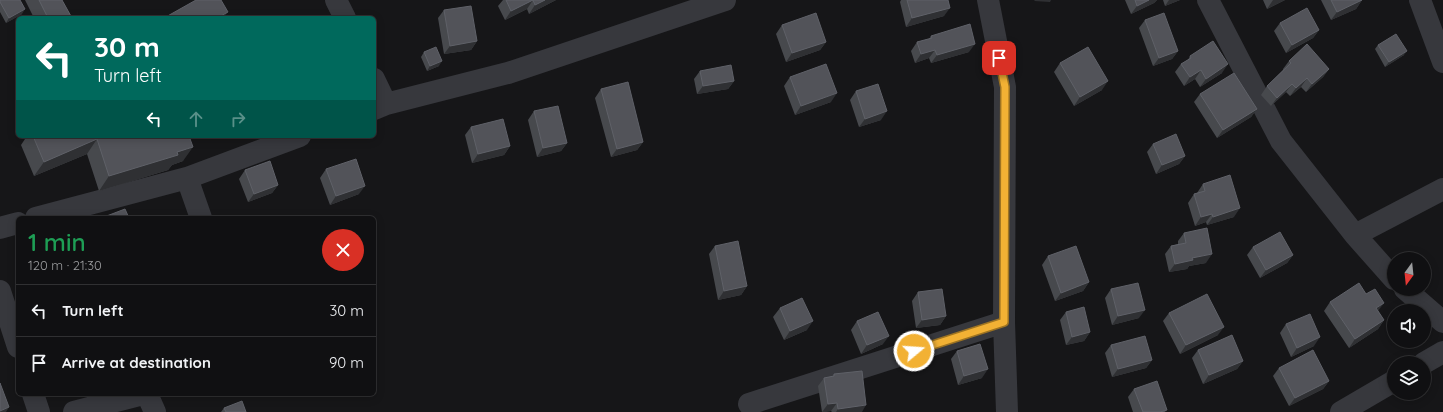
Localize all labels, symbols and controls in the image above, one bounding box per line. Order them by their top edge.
text: 30 m [94,29,160,64]
icon: left [28,32,80,84]
pin [982,41,1016,75]
icon: arrive [988,47,1010,69]
text: Turn left [94,64,162,87]
icon: left [143,108,165,130]
icon: ahead [185,108,207,130]
icon: right [227,108,249,130]
text: 1 min [28,227,86,257]
button: close [322,229,364,271]
north arrow [1387,252,1431,296]
map controls [1387,252,1431,400]
text: 120 m · 21:30 [28,257,102,273]
icon: left [28,300,50,322]
text: Turn left [62,301,124,320]
text: 30 m [329,301,364,320]
button: sound [1387,304,1431,348]
position arrow [893,330,935,372]
icon: arrive [28,352,50,374]
text: Arrive at destination [62,353,211,372]
text: 90 m [329,353,364,372]
button: layers [1387,356,1431,400]

